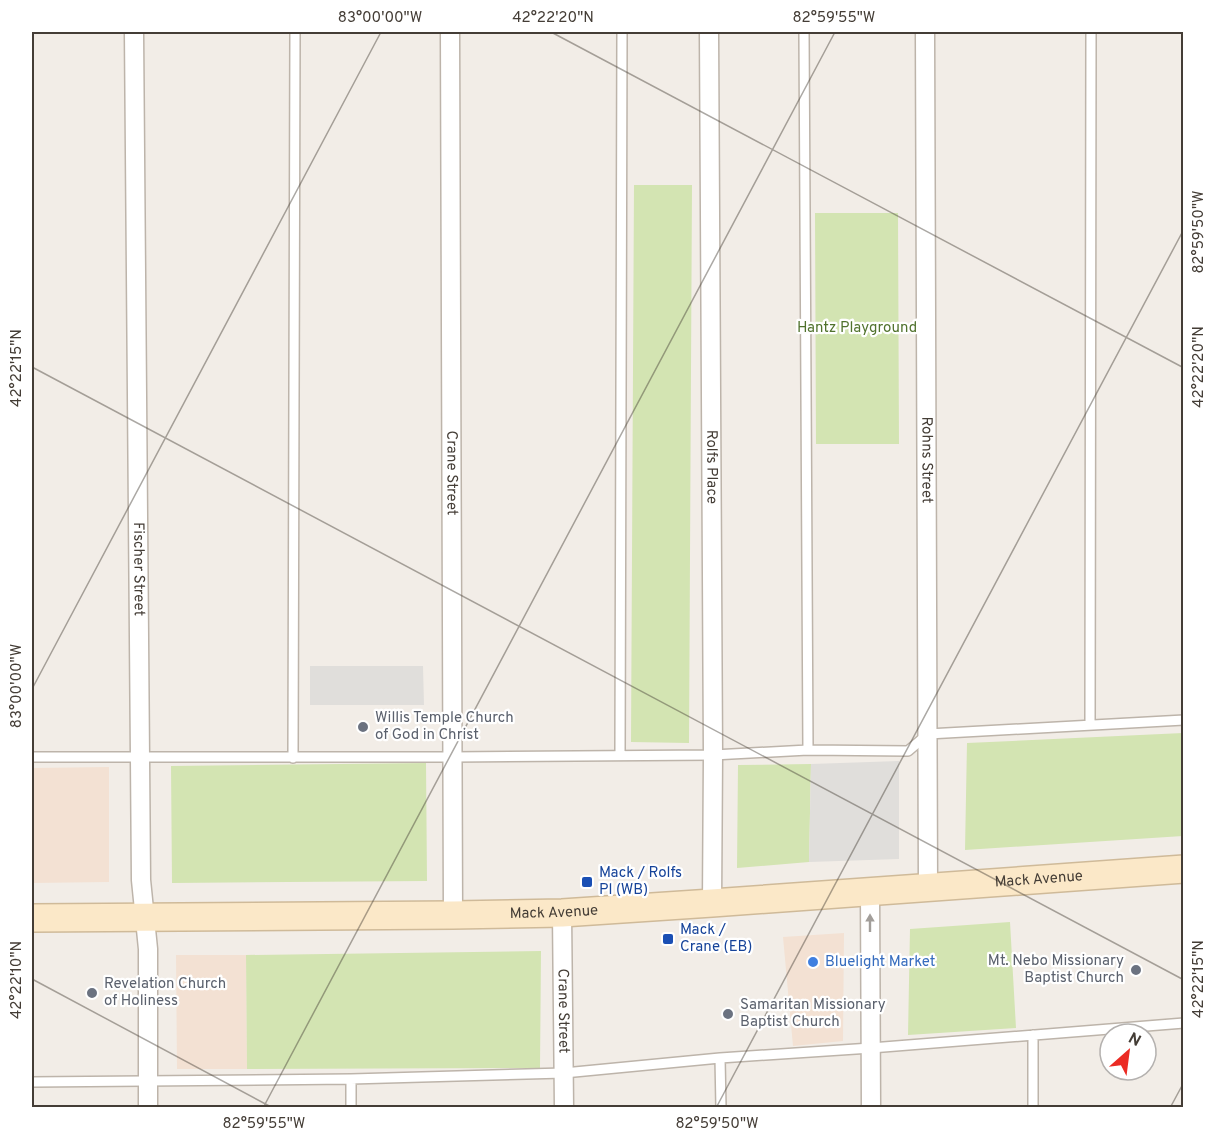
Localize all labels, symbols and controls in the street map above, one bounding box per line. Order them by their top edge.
text: 83°00'00"W [338,9,422,28]
text: 42°22'20"N [512,9,594,28]
text: 82°59'55"W [793,9,875,28]
text: 82°59'50"W [1190,190,1209,274]
park label: Hantz Playground [797,319,917,338]
text: 42°22'20"N [1190,326,1209,408]
text: 42°22'15"N [8,329,27,407]
street label: Rohns Street [917,416,936,504]
street label: Crane Street [442,430,461,516]
street label: Rolfs Place [702,430,721,504]
street label: Fischer Street [129,522,148,616]
text: 83°00'00"W [8,644,27,728]
place label: Willis Temple Church of God in Christ [375,709,514,745]
marker: Willis Temple Church of God in Christ [356,720,370,734]
place label: Mack / Rolfs Pl (WB) [599,864,682,900]
street label: Mack Avenue [994,867,1084,892]
marker: Mack / Rolfs Pl (WB) [580,875,594,889]
street label: Mack Avenue [510,901,599,923]
one-way arrow [865,914,875,933]
place label: Mack / Crane (EB) [680,921,752,957]
marker: Mack / Crane (EB) [661,932,675,946]
text: 42°22'15"N [1190,940,1209,1018]
text: 42°22'10"N [8,941,27,1019]
place label: Mt. Nebo Missionary Baptist Church [988,952,1124,988]
place label: Bluelight Market [825,953,935,972]
marker: Bluelight Market [806,955,820,969]
marker: Mt. Nebo Missionary Baptist Church [1129,963,1143,977]
street label: Crane Street [553,968,573,1054]
place label: Revelation Church of Holiness [104,975,226,1011]
marker: Revelation Church of Holiness [85,986,99,1000]
place label: Samaritan Missionary Baptist Church [740,996,886,1032]
marker: Samaritan Missionary Baptist Church [721,1007,735,1021]
north arrow [1098,1022,1158,1082]
text: N [1124,1029,1144,1052]
text: 82°59'55"W [223,1115,305,1134]
text: 82°59'50"W [675,1115,759,1134]

